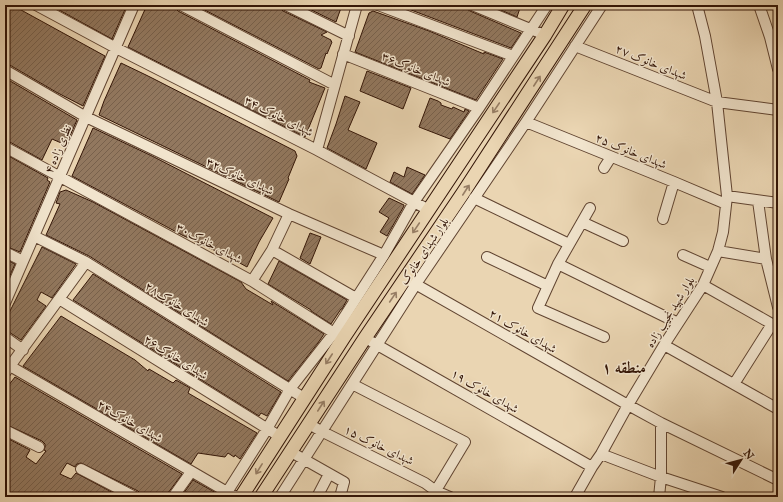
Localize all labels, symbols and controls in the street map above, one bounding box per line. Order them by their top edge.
street label: شهدای خانوک ۲۷ [613,41,689,84]
street label: شهدای خانوک۳۶ [379,49,452,90]
one-way arrow [533,76,541,87]
street label: ۳۴ شهدای خانوک [242,93,316,140]
one-way arrow [492,102,500,113]
street label: نظری زاده ۴ [41,123,75,176]
street label: شهدای خانوک ۲۵ [593,130,669,173]
street label: شهدای خانوک۳۲ [204,154,276,199]
one-way arrow [461,184,470,195]
street label: بلوار شهدای خانوک [396,215,452,288]
street label: شهدای خانوک۳۰ [173,220,244,267]
one-way arrow [412,222,420,234]
street label: بلوار شهید نجیب زاده [643,274,698,351]
street label: شهدای خانوک۲۸ [142,279,212,330]
one-way arrow [389,291,397,303]
street label: شهدای خانوک ۲۱ [486,306,559,357]
street label: شهدای خانوک۲۶ [141,332,211,383]
one-way arrow [325,354,333,365]
district label: منطقه ۱ [602,358,646,377]
street label: شهدای خانوک ۱۹ [448,366,521,417]
street label: شهدای خانوک۲۴ [94,397,165,446]
one-way arrow [317,401,325,412]
street label: شهدای خانوک ۱۵ [342,422,416,469]
north arrow [721,440,761,480]
text: N [741,447,757,463]
one-way arrow [255,463,263,474]

